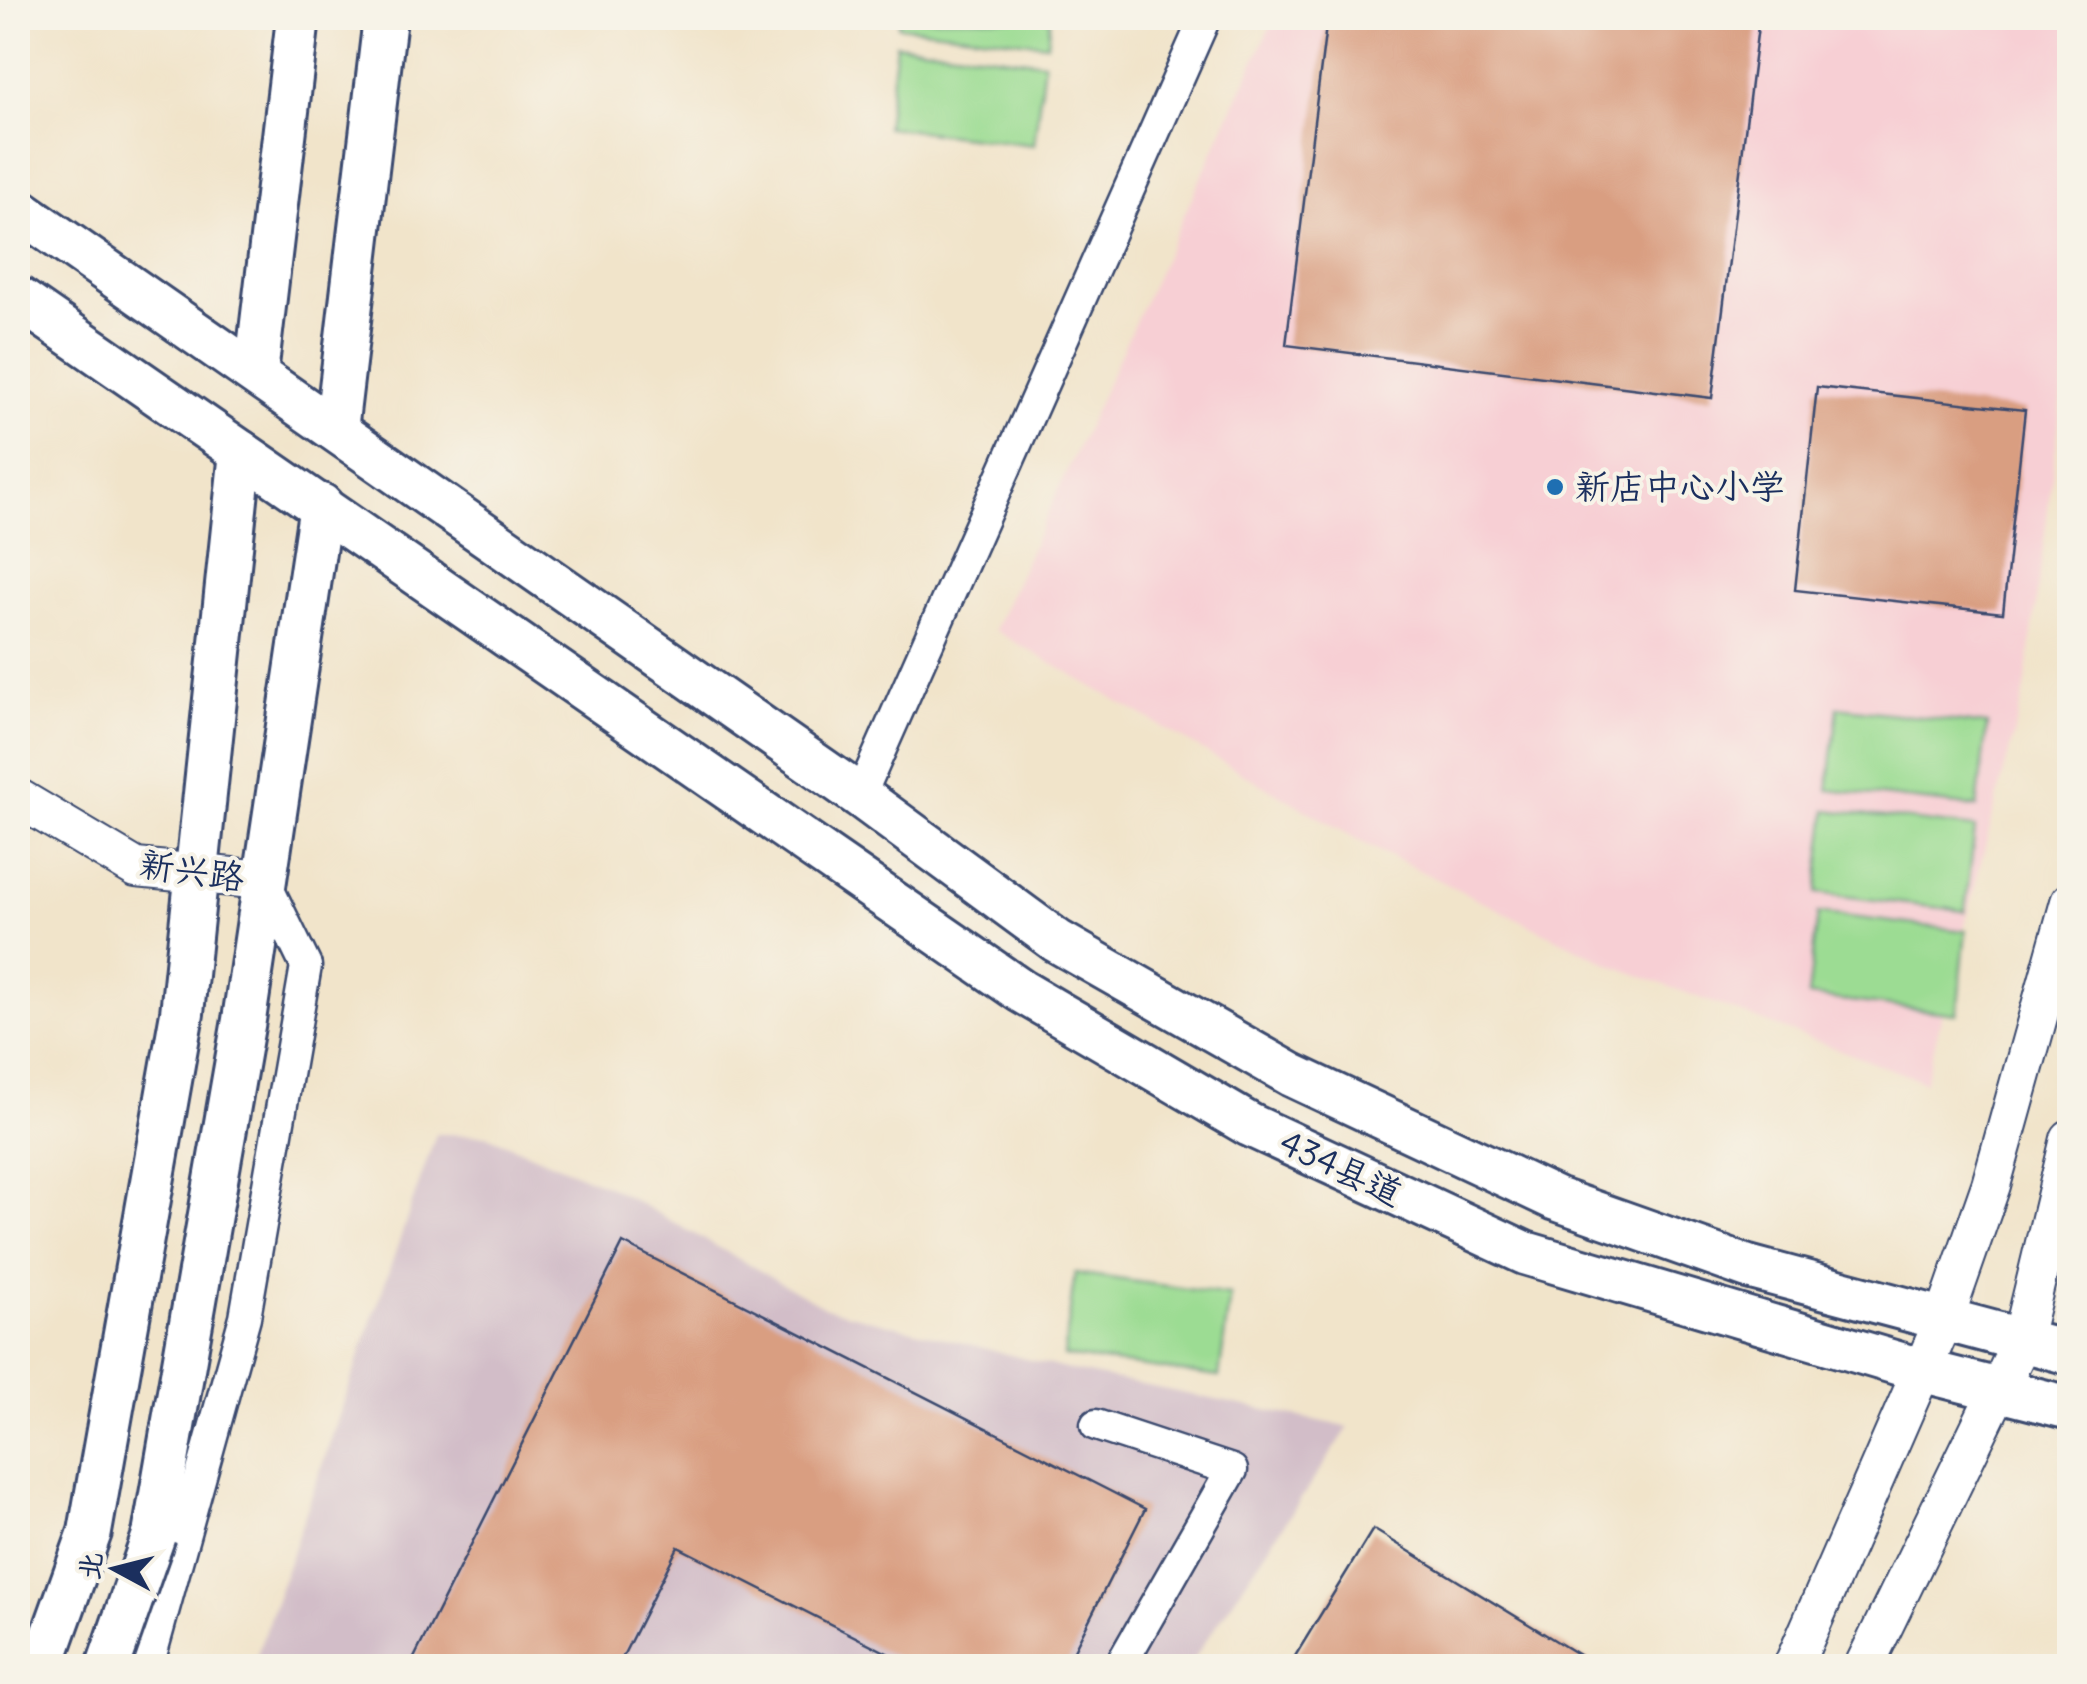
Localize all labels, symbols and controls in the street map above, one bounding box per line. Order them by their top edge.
place label: 新店中心小学 [1575,464,1785,508]
marker: 新店中心小学 [1544,476,1566,498]
street label: 新兴路 [137,841,247,899]
street label: 434县道 [1273,1120,1410,1215]
north arrow [65,1519,165,1619]
text: 北 [71,1550,110,1582]

